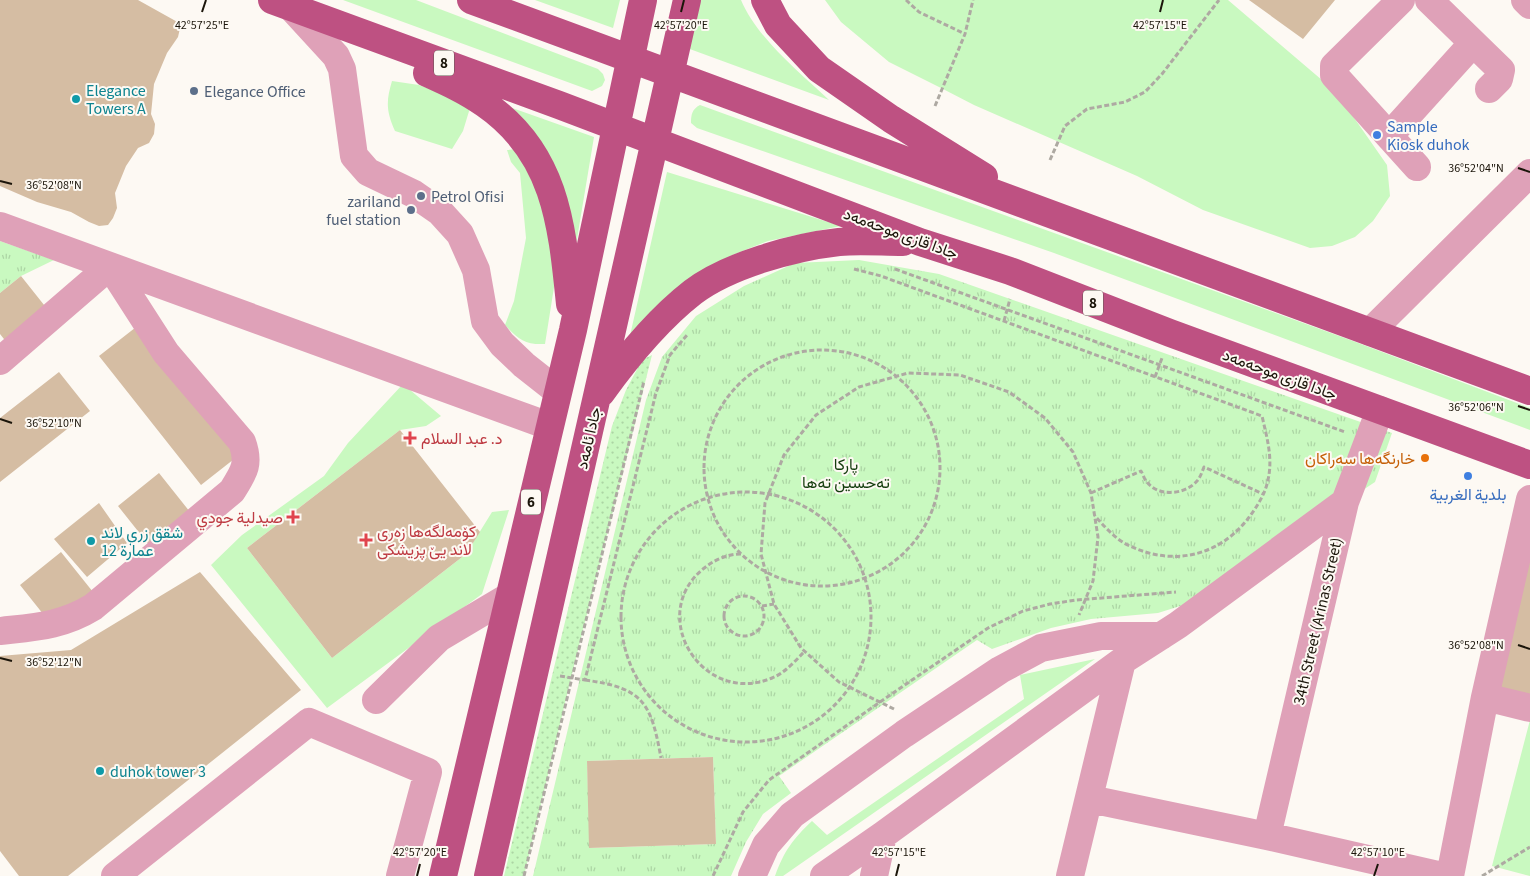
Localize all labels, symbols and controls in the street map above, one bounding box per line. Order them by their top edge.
text: 42°57'25"E [175,17,229,34]
text: 42°57'20"E [654,17,708,34]
text: 42°57'15"E [1133,17,1187,34]
road number: 8 [434,50,454,76]
place label: Elegance Towers A [86,80,146,120]
place label: Elegance Office [204,81,306,103]
marker: Elegance Office [188,85,200,97]
marker: Elegance Towers A [70,93,82,105]
place label: Sample Kiosk duhok [1387,116,1470,156]
marker: Sample Kiosk duhok [1371,129,1383,141]
text: 36°52'04"N [1448,160,1504,177]
text: 36°52'08"N [26,177,82,194]
place label: Petrol Ofisi [431,186,504,208]
marker: Petrol Ofisi [415,190,427,202]
place label: zariland fuel station [326,191,401,231]
street label: جادا قازی موحەمەد [840,203,961,265]
marker: zariland fuel station [405,204,417,216]
road number: 8 [1083,290,1103,316]
street label: جادا قازی موحەمەد [1219,344,1340,406]
text: 36°52'06"N [1448,399,1504,416]
street label: جادا ئامەد [571,405,607,471]
text: 36°52'10"N [26,415,82,432]
place label: د. عبد السلام [421,428,502,450]
marker: د. عبد السلام [403,431,417,445]
place label: خارنگەها سەراکان [1305,448,1415,470]
marker: خارنگەها سەراکان [1419,452,1431,464]
park label: پارکا تەحسین تەها [802,454,890,494]
marker: بلدية الغربية [1462,470,1474,482]
place label: بلدية الغربية [1430,484,1506,506]
road number: 6 [521,490,541,514]
place label: صيدلية جودي [197,507,283,531]
marker: صيدلية جودي [287,511,299,523]
place label: کۆمه‌لگه‌ها زه‌ری لاند یێ پزیشکی [377,521,476,561]
place label: شقق زري لاند عمارة 12 [101,522,183,562]
marker: کۆمه‌لگه‌ها زه‌ری لاند یێ پزیشکی [359,533,373,547]
marker: شقق زري لاند عمارة 12 [85,535,97,547]
street label: 34th Street (Arinas Street) [1288,535,1348,707]
text: 36°52'08"N [1448,637,1504,654]
text: 36°52'12"N [26,654,82,671]
place label: duhok tower 3 [110,761,206,783]
marker: duhok tower 3 [94,765,106,777]
text: 42°57'20"E [393,844,447,861]
text: 42°57'15"E [872,844,926,861]
text: 42°57'10"E [1351,844,1405,861]

